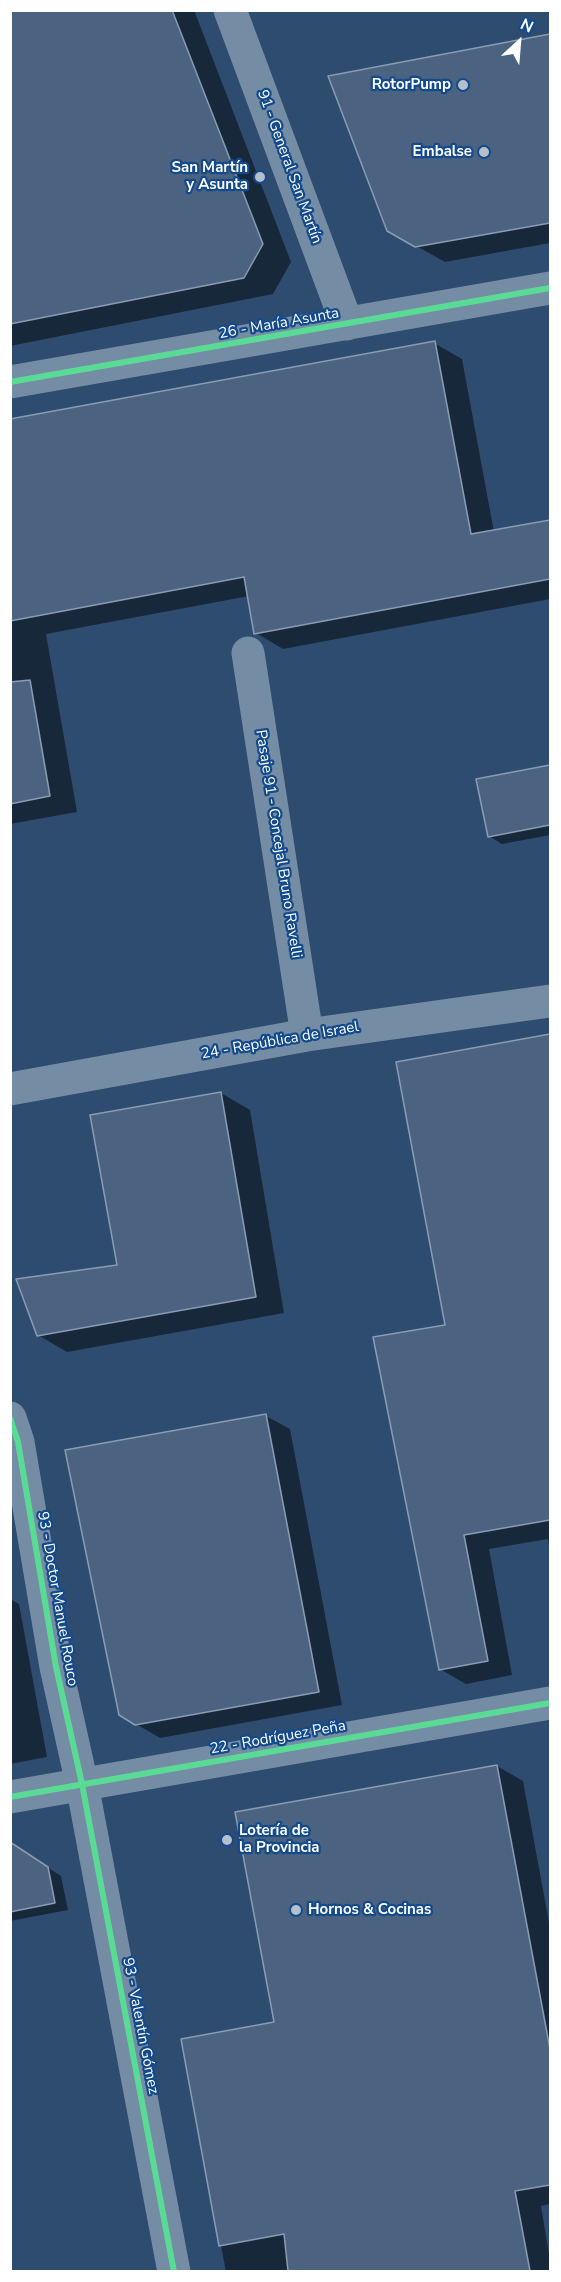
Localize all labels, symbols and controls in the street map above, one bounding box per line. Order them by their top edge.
north arrow [489,12,549,72]
text: N [517,13,537,38]
place label: RotorPump [372,76,451,94]
marker: RotorPump [456,78,470,92]
street label: 91 - General San Martín [253,88,325,246]
place label: Embalse [413,143,472,161]
marker: Embalse [477,145,491,159]
place label: San Martín y Asunta [172,159,248,194]
marker: San Martín y Asunta [253,170,267,184]
street label: 26 - María Asunta [218,305,340,343]
street label: Pasaje 91 - Concejal Bruno Ravelli [251,728,305,960]
street label: 24 - República de Israel [200,1018,360,1064]
street label: 93 - Doctor Manuel Rouco [33,1510,81,1688]
street label: 22 - Rodríguez Peña [209,1717,347,1759]
place label: Lotería de la Provincia [239,1822,320,1857]
marker: Lotería de la Provincia [220,1833,234,1847]
place label: Hornos & Cocinas [308,1901,431,1919]
marker: Hornos & Cocinas [289,1903,303,1917]
street label: 93 - Valentín Gómez [118,1956,162,2096]

